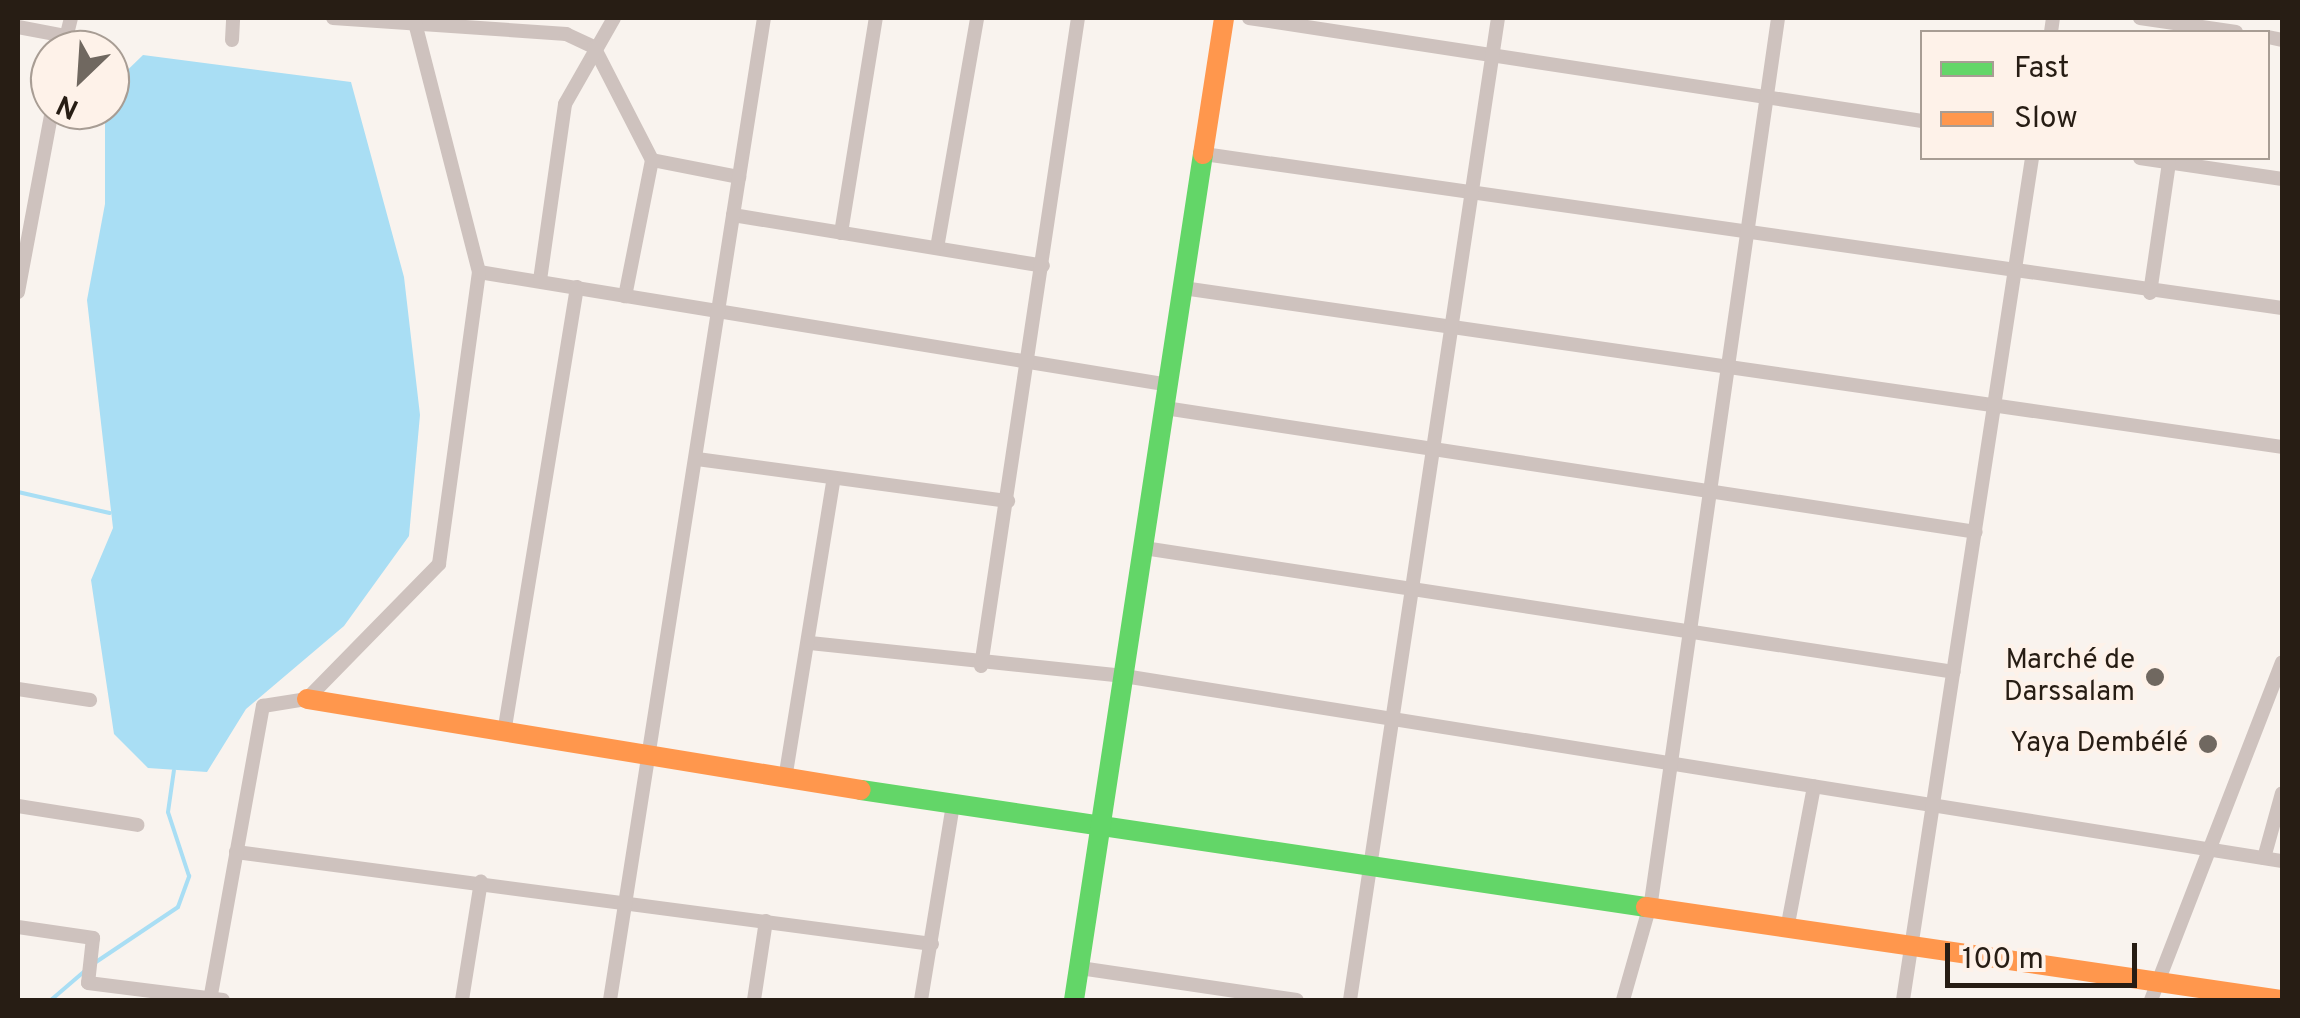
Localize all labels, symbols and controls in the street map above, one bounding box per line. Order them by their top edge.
north arrow [30,30,130,130]
legend [1920,30,2270,160]
text: Fast [2014,51,2069,88]
text: N [51,85,85,126]
text: Slow [2014,101,2078,138]
place label: Marché de Darssalam [2004,644,2135,710]
marker: Marché de Darssalam [2144,666,2166,688]
place label: Yaya Dembélé [2010,727,2188,761]
marker: Yaya Dembélé [2197,733,2219,755]
scale bar [1950,923,2142,985]
text: 100 m [1962,942,2044,979]

